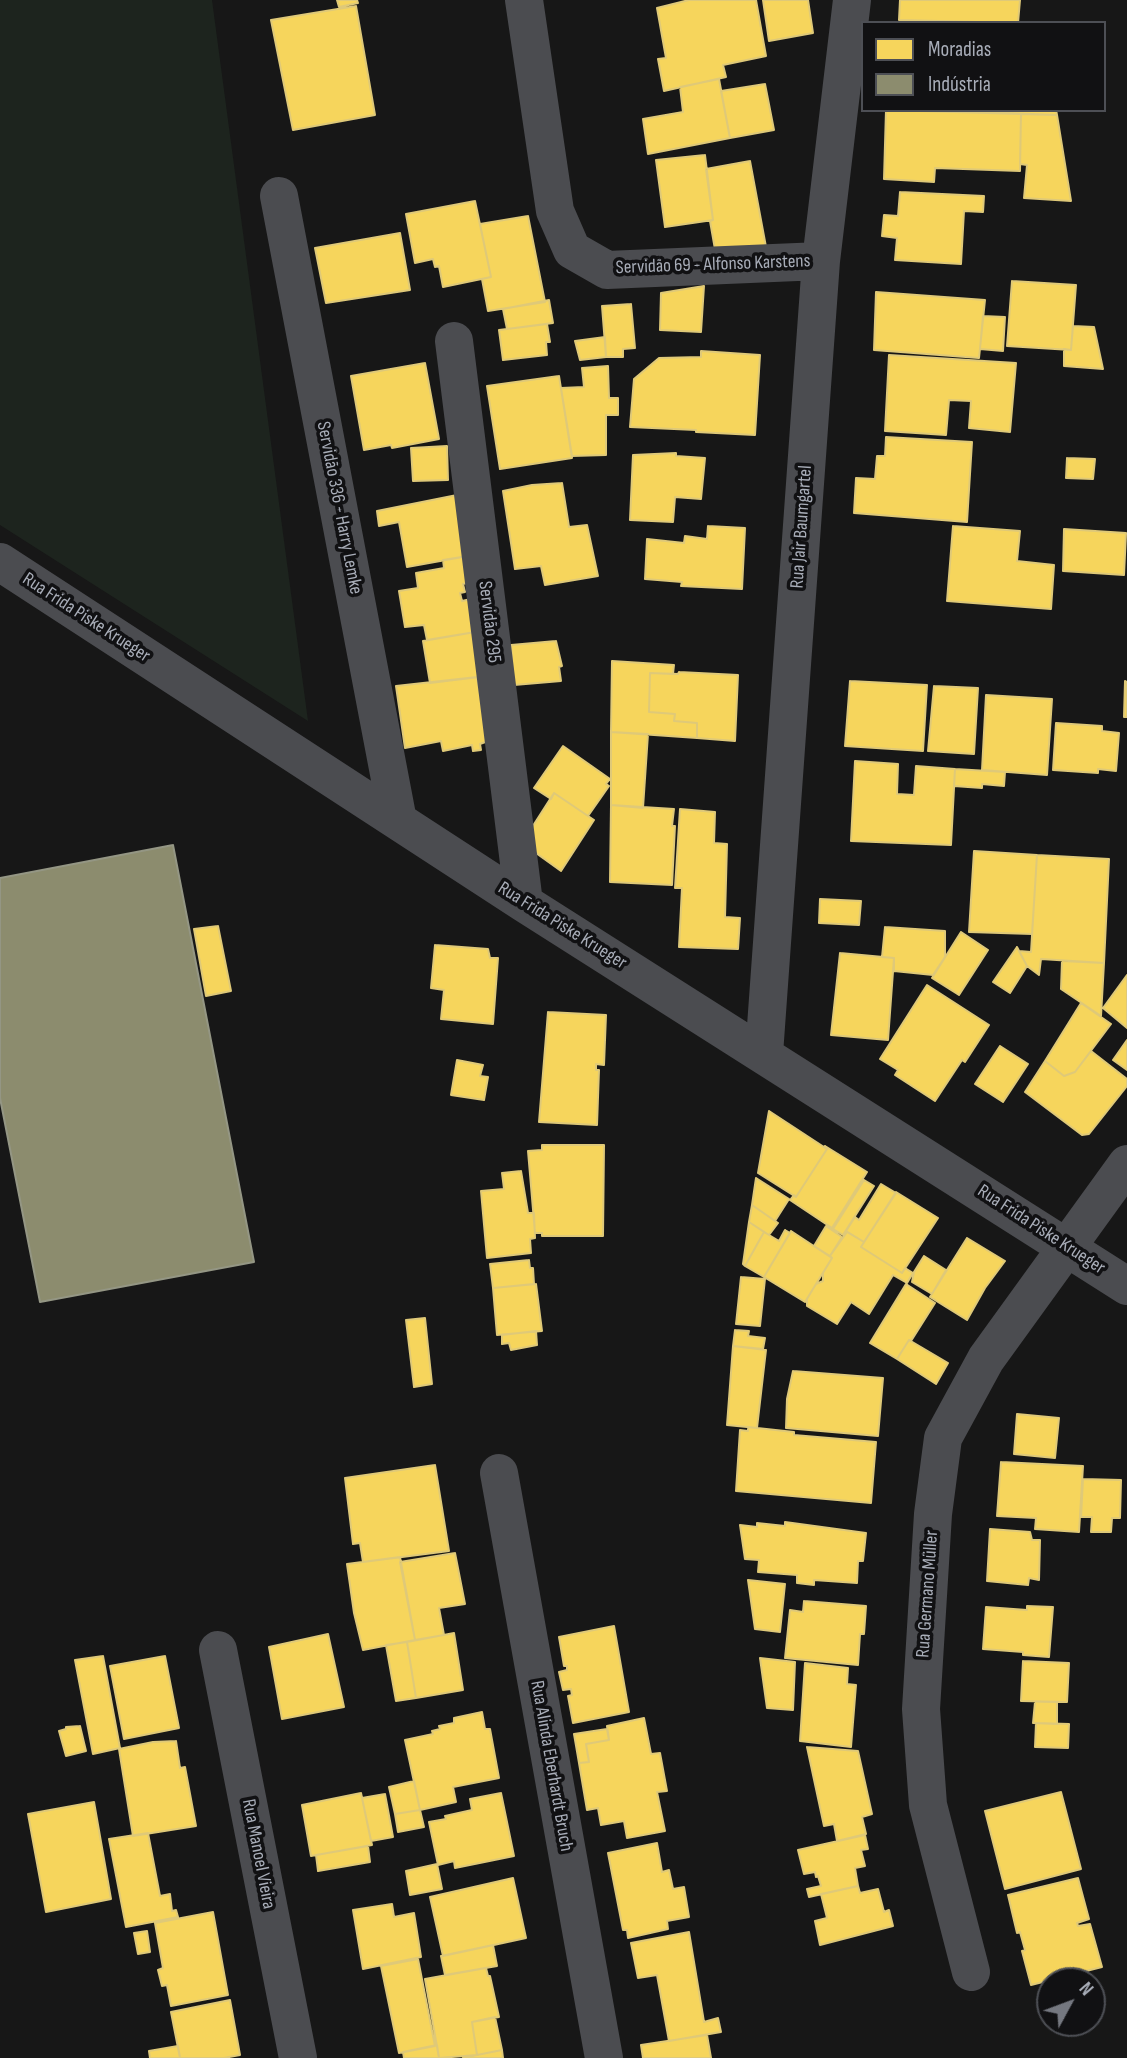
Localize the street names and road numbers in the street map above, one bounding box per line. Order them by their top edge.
street label: Servidão 69 - Alfonso Karstens [615,250,811,280]
street label: Servidão 336 - Harry Lemke [311,420,367,596]
street label: Rua Jair Baumgartel [786,465,818,589]
street label: Rua Frida Piske Krueger [18,568,154,668]
street label: Servidão 295 [473,580,505,664]
street label: Rua Frida Piske Krueger [493,877,631,975]
street label: Rua Frida Piske Krueger [973,1180,1109,1280]
street label: Rua Germano Müller [912,1530,944,1658]
street label: Rua Alinda Eberhardt Bruch [525,1679,577,1853]
street label: Rua Manoel Vieira [236,1797,280,1911]

